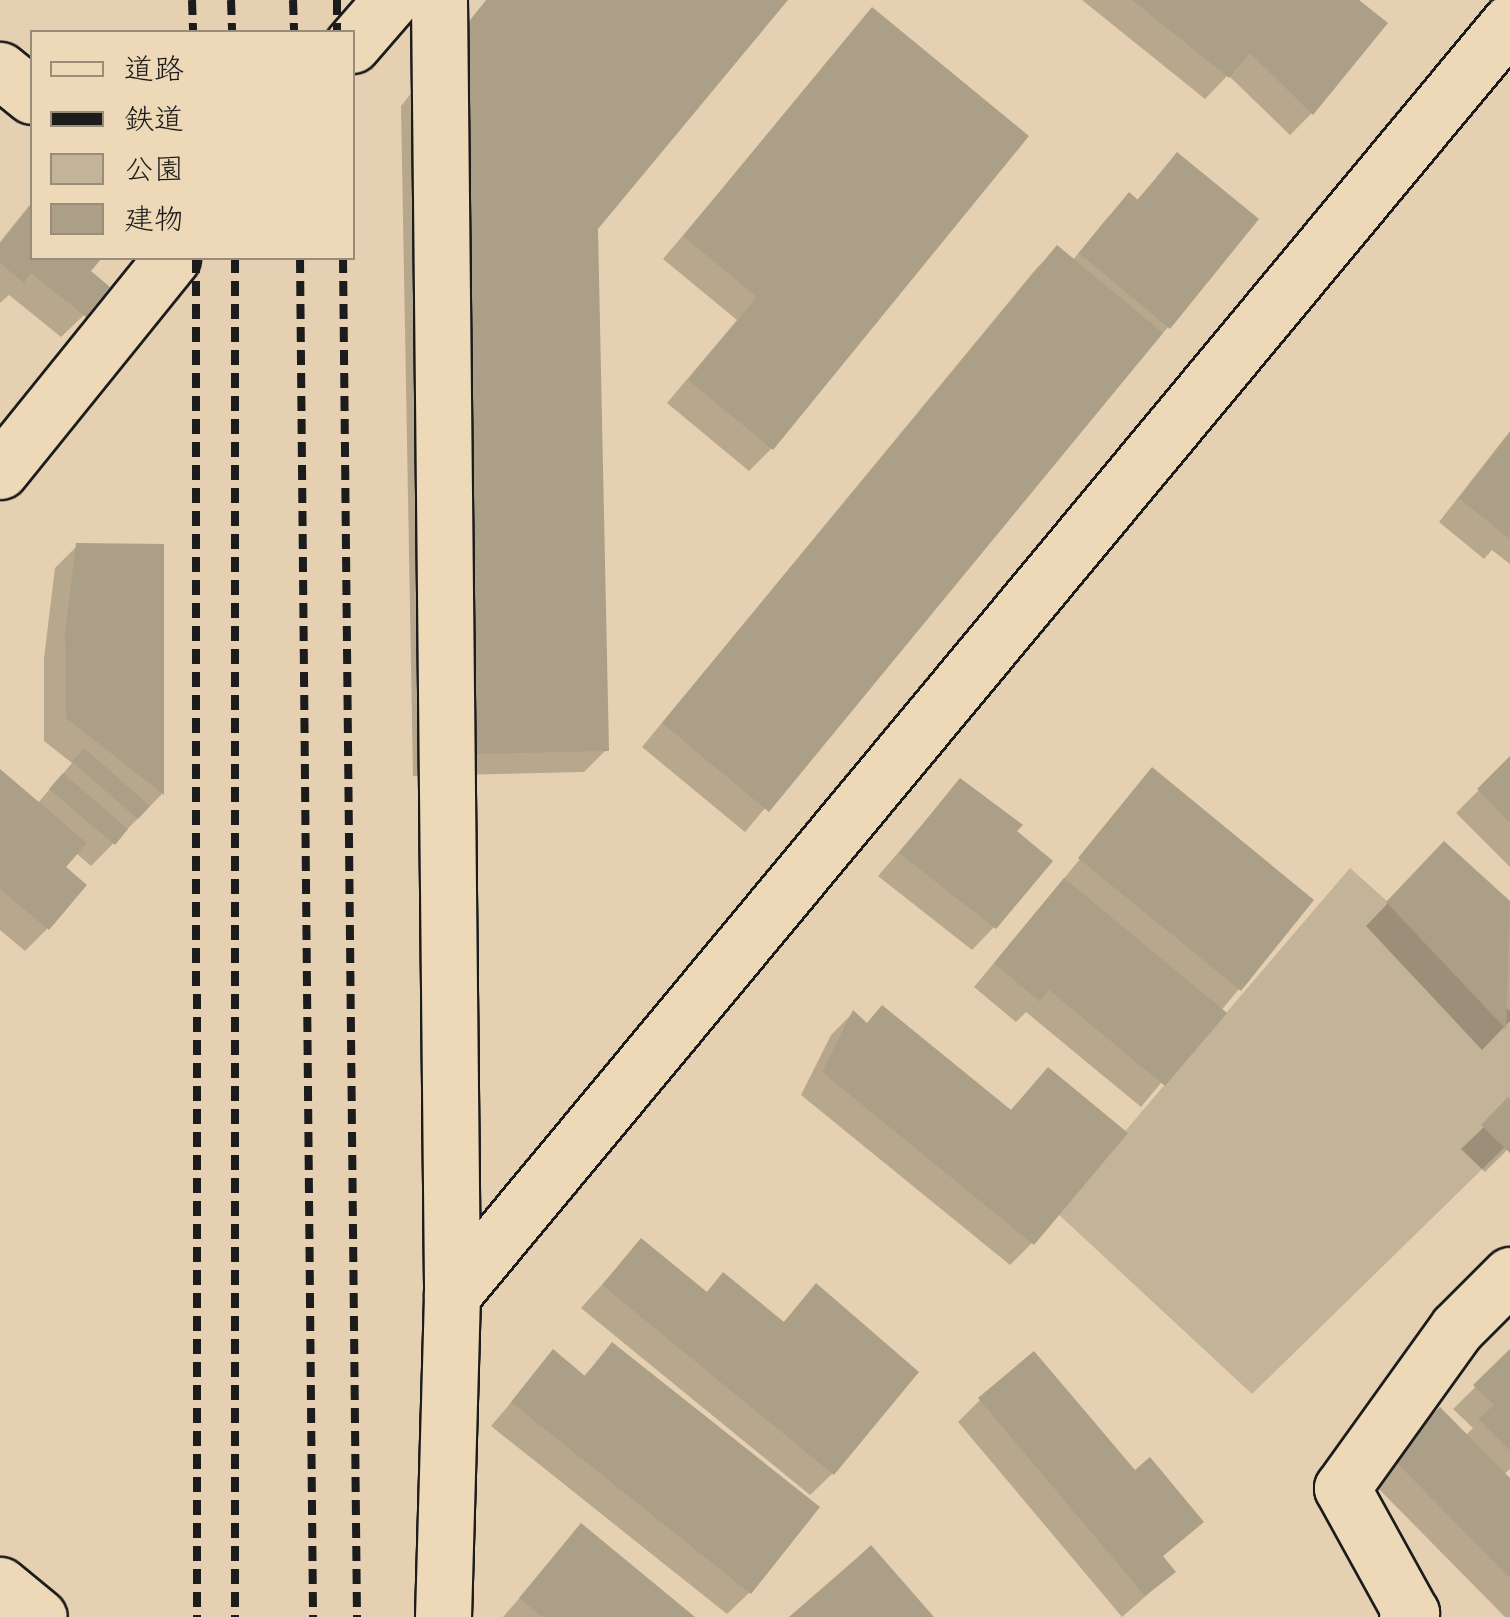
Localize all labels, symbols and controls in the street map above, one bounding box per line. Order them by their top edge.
legend [30,30,355,260]
text: 道路 [124,52,184,95]
text: 鉄道 [124,102,184,145]
text: 公園 [124,152,184,195]
text: 建物 [124,202,184,245]

